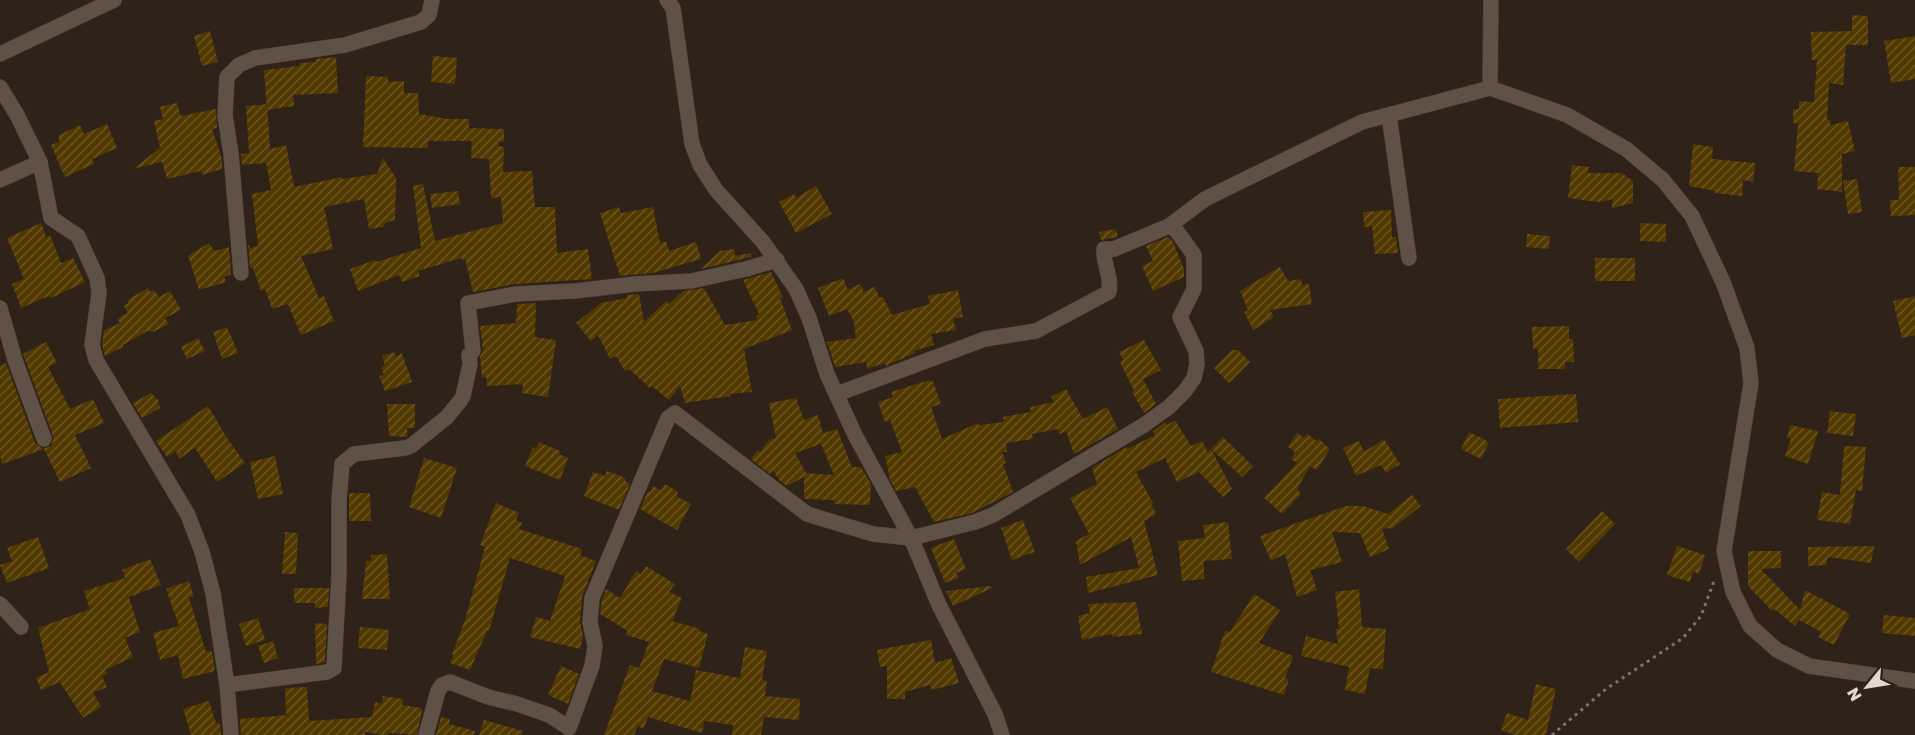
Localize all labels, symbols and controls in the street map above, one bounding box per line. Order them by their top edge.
north arrow [1837,657,1897,717]
text: N [1842,684,1866,705]

